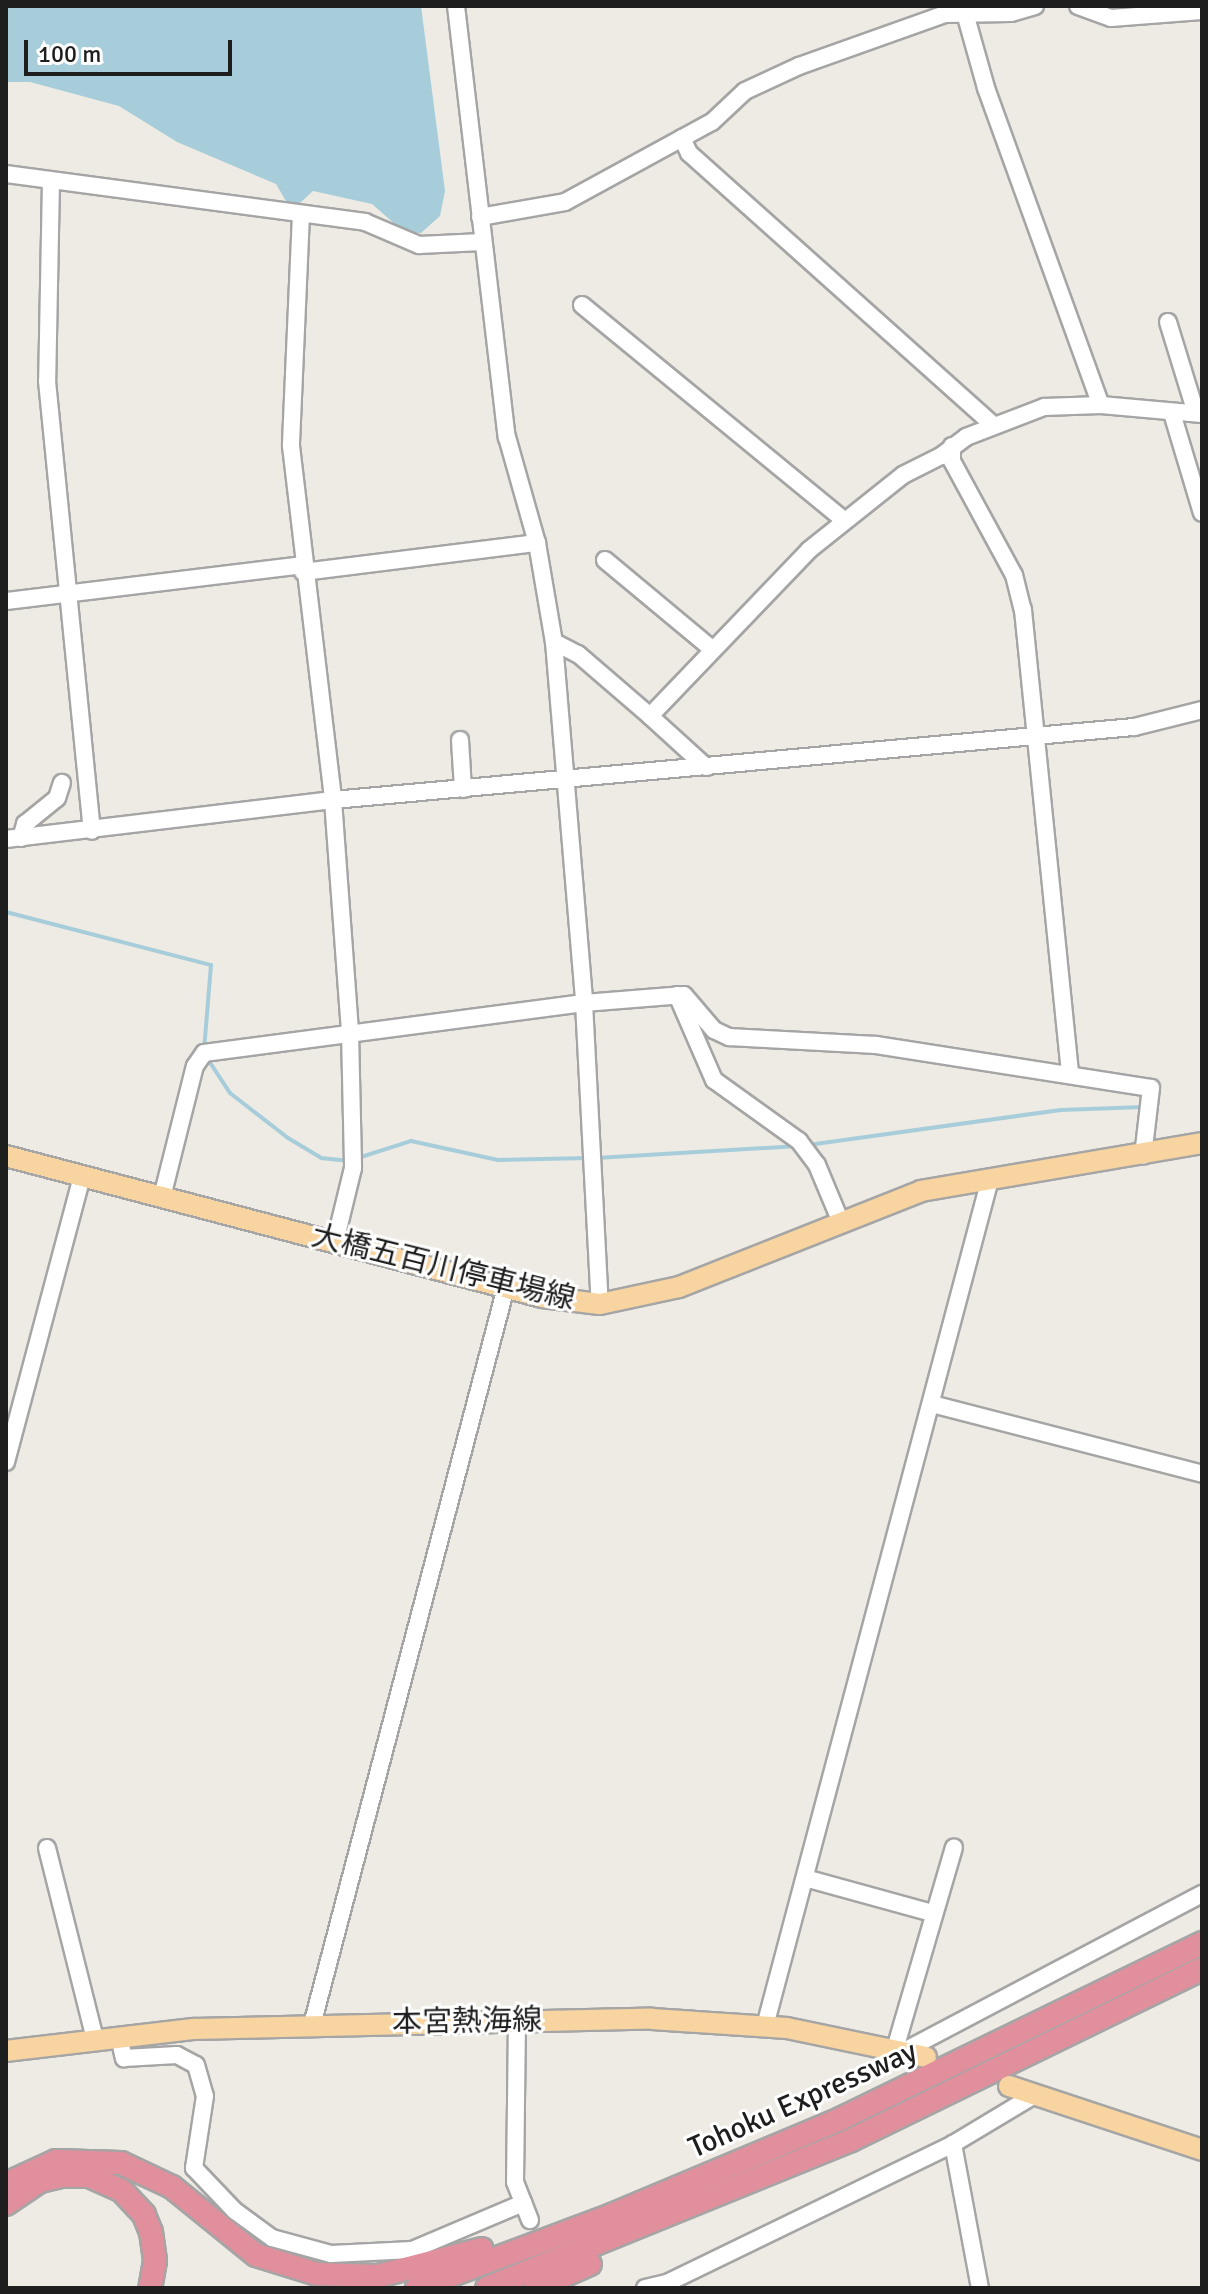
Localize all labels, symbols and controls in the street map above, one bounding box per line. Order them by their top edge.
scale bar [28,24,236,74]
text: 100 m [38,39,101,69]
street label: 大橋五百川停車場線 [308,1218,578,1318]
street label: 本宮熱海線 [392,2003,542,2041]
street label: Tohoku Expressway [683,2034,923,2166]

